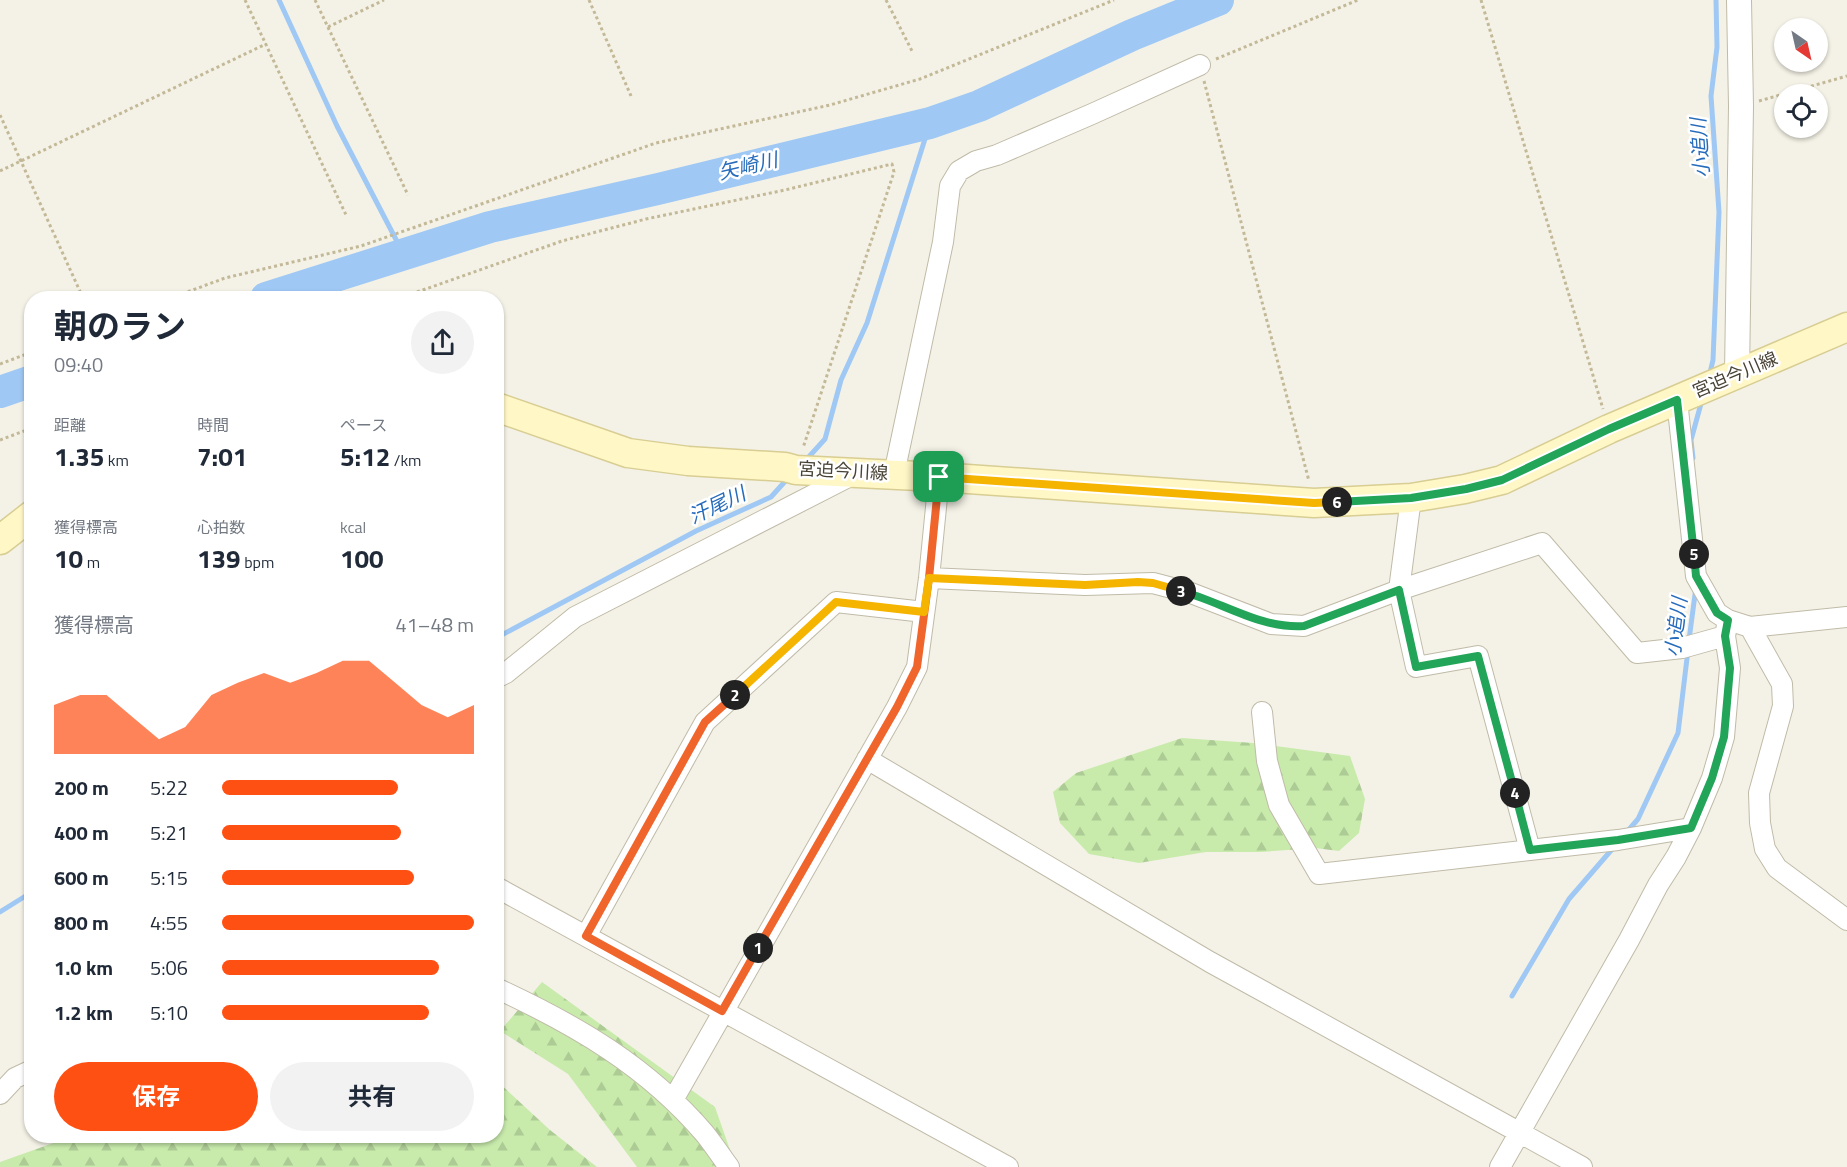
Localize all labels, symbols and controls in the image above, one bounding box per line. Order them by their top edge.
north arrow [1774,18,1828,72]
map controls [1774,18,1828,138]
button: locate [1774,84,1828,138]
water label: 小追川 [1682,115,1717,179]
water label: 矢崎川 [715,143,783,187]
text: 朝のラン [54,301,186,351]
button: share [411,311,474,374]
street label: 宮迫今川線 [1688,345,1782,405]
text: 09:40 [54,349,103,380]
text: 距離 [54,413,86,437]
text: 時間 [197,413,229,437]
text: ペース [340,413,387,437]
text: 1.35 [54,437,104,476]
text: 7:01 [197,437,247,476]
text: 5:12 [340,437,390,476]
text: km [104,448,129,472]
text: /km [390,448,422,472]
pin [913,451,964,502]
street label: 宮迫今川線 [797,455,889,486]
icon: arrive [922,460,955,493]
water label: 汗尾川 [683,477,752,531]
pin: 6 [1322,487,1352,517]
text: 6 [1333,490,1341,514]
text: 獲得標高 [54,515,118,539]
text: 心拍数 [197,515,245,539]
text: kcal [340,515,366,539]
text: 10 [54,539,83,578]
text: 139 [197,539,241,578]
text: 100 [340,539,384,578]
pin: 5 [1679,539,1709,569]
text: 5 [1690,542,1698,566]
text: m [83,550,100,574]
text: bpm [241,550,274,574]
pin: 3 [1166,576,1196,606]
text: 3 [1177,579,1185,603]
water label: 小追川 [1656,593,1695,659]
text: 獲得標高 [54,609,134,640]
text: 41–48 m [395,609,474,640]
pin: 2 [720,680,750,710]
text: 2 [731,683,739,707]
text: 200 m [54,772,109,803]
text: 5:22 [150,772,188,803]
pin: 4 [1500,778,1530,808]
text: 4 [1511,781,1519,805]
text: 400 m [54,817,109,848]
text: 5:21 [150,817,188,848]
text: 600 m [54,862,109,893]
text: 5:15 [150,862,188,893]
text: 800 m [54,907,109,938]
text: 4:55 [150,907,188,938]
pin: 1 [743,933,773,963]
text: 1 [754,936,762,960]
text: 1.0 km [54,952,113,983]
text: 5:06 [150,952,188,983]
text: 1.2 km [54,997,113,1028]
text: 5:10 [150,997,188,1028]
button: 保存 [54,1062,258,1131]
button: 共有 [270,1062,474,1131]

